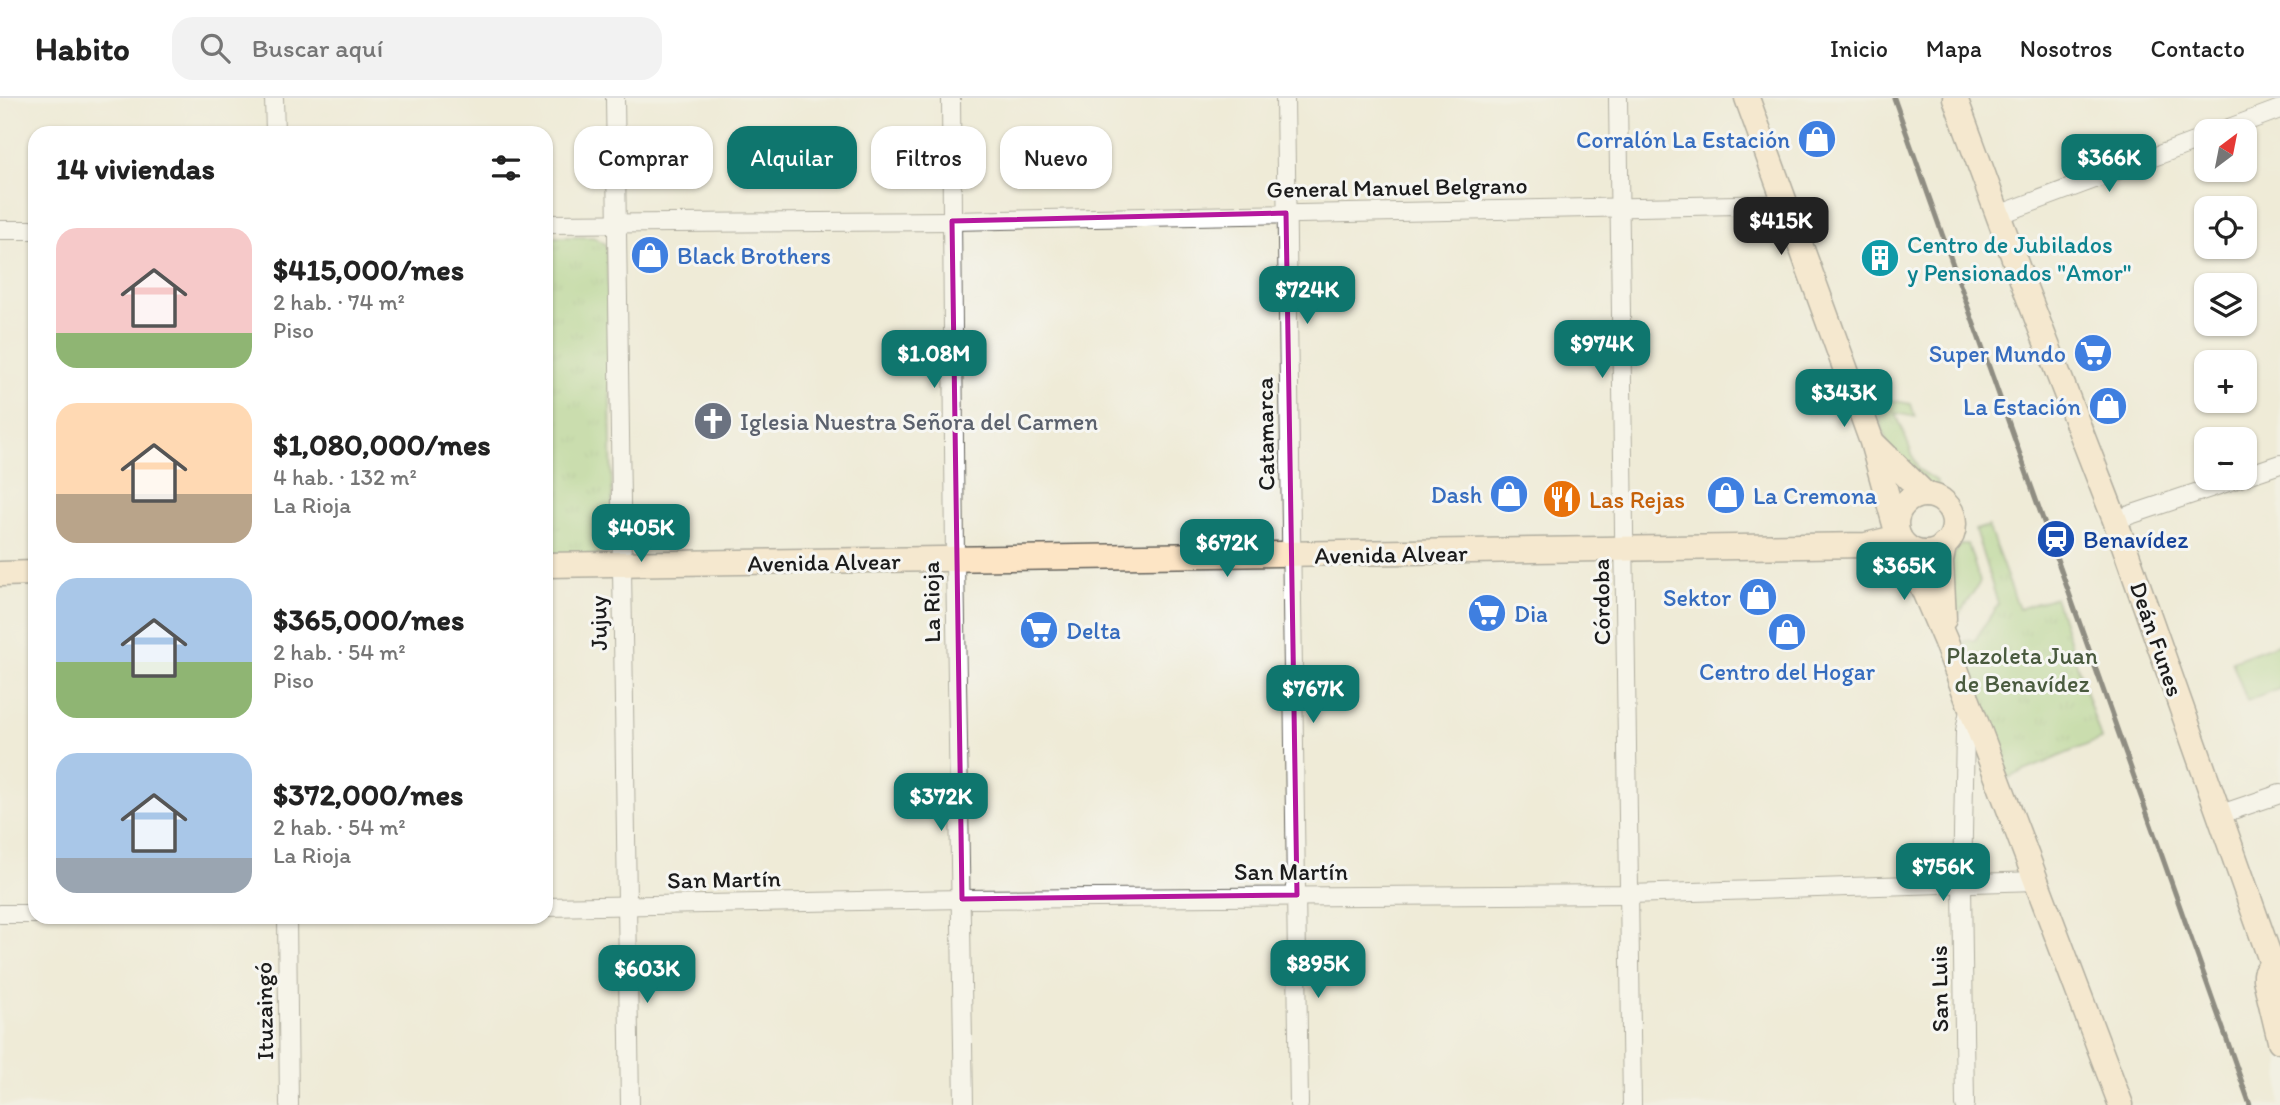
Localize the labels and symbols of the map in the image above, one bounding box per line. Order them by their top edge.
shop icon: Corralón La Estación [1796,118,1838,160]
north arrow [2194,119,2258,182]
place label: Corralón La Estación [1576,125,1790,154]
pin: $366K [2060,134,2158,194]
street label: General Manuel Belgrano [1266,170,1528,204]
pin: $415K [1732,198,1830,257]
place label: Centro de Jubilados y Pensionados "Amor" [1907,230,2132,287]
shop icon: Black Brothers [629,234,671,276]
building icon: Centro de Jubilados y Pensionados "Amor" [1859,237,1901,279]
place label: Black Brothers [677,241,831,270]
pin: $724K [1258,266,1356,326]
pin: $974K [1553,320,1651,380]
pin: $1.08M [877,330,991,390]
supermarket icon: Super Mundo [2072,332,2114,374]
place label: Super Mundo [1929,339,2066,368]
pin: $343K [1795,370,1893,429]
street label: Catamarca [1250,376,1280,491]
shop icon: La Estación [2087,385,2129,427]
place label: La Estación [1963,392,2081,421]
church icon: Iglesia Nuestra Señora del Carmen [692,400,734,442]
place label: Iglesia Nuestra Señora del Carmen [740,407,1098,436]
shop icon: Dash [1488,473,1530,515]
shop icon: La Cremona [1705,474,1747,516]
restaurant icon: Las Rejas [1541,478,1583,520]
place label: Dash [1431,480,1482,509]
place label: La Cremona [1753,481,1878,510]
place label: Las Rejas [1589,485,1685,514]
pin: $405K [592,504,690,564]
station icon: Benavídez [2035,518,2077,560]
pin: $672K [1178,519,1276,579]
place label: Benavídez [2083,525,2188,554]
street label: Avenida Alvear [1314,538,1468,570]
pin: $365K [1855,542,1953,602]
street label: Avenida Alvear [747,546,901,578]
street label: Córdoba [1586,558,1616,646]
street label: La Rioja [916,560,946,643]
shop icon: Sektor [1737,576,1779,618]
street label: Deán Funes [2124,578,2190,700]
place label: Sektor [1663,583,1731,612]
supermarket icon: Dia [1466,592,1508,634]
street label: Jujuy [583,595,613,651]
place label: Dia [1514,599,1548,628]
supermarket icon: Delta [1018,609,1060,651]
shop icon: Centro del Hogar [1766,611,1808,653]
place label: Delta [1066,616,1121,645]
park label: Plazoleta Juan de Benavídez [1946,641,2098,698]
place label: Centro del Hogar [1699,657,1876,686]
pin: $767K [1264,666,1362,725]
pin: $372K [892,774,990,833]
pin: $756K [1894,844,1992,903]
street label: San Martín [1234,857,1348,886]
street label: San Martín [667,864,782,894]
pin: $895K [1269,940,1367,1000]
street label: San Luis [1924,945,1954,1033]
pin: $603K [598,946,696,1005]
street label: Ituzaingó [249,962,279,1060]

